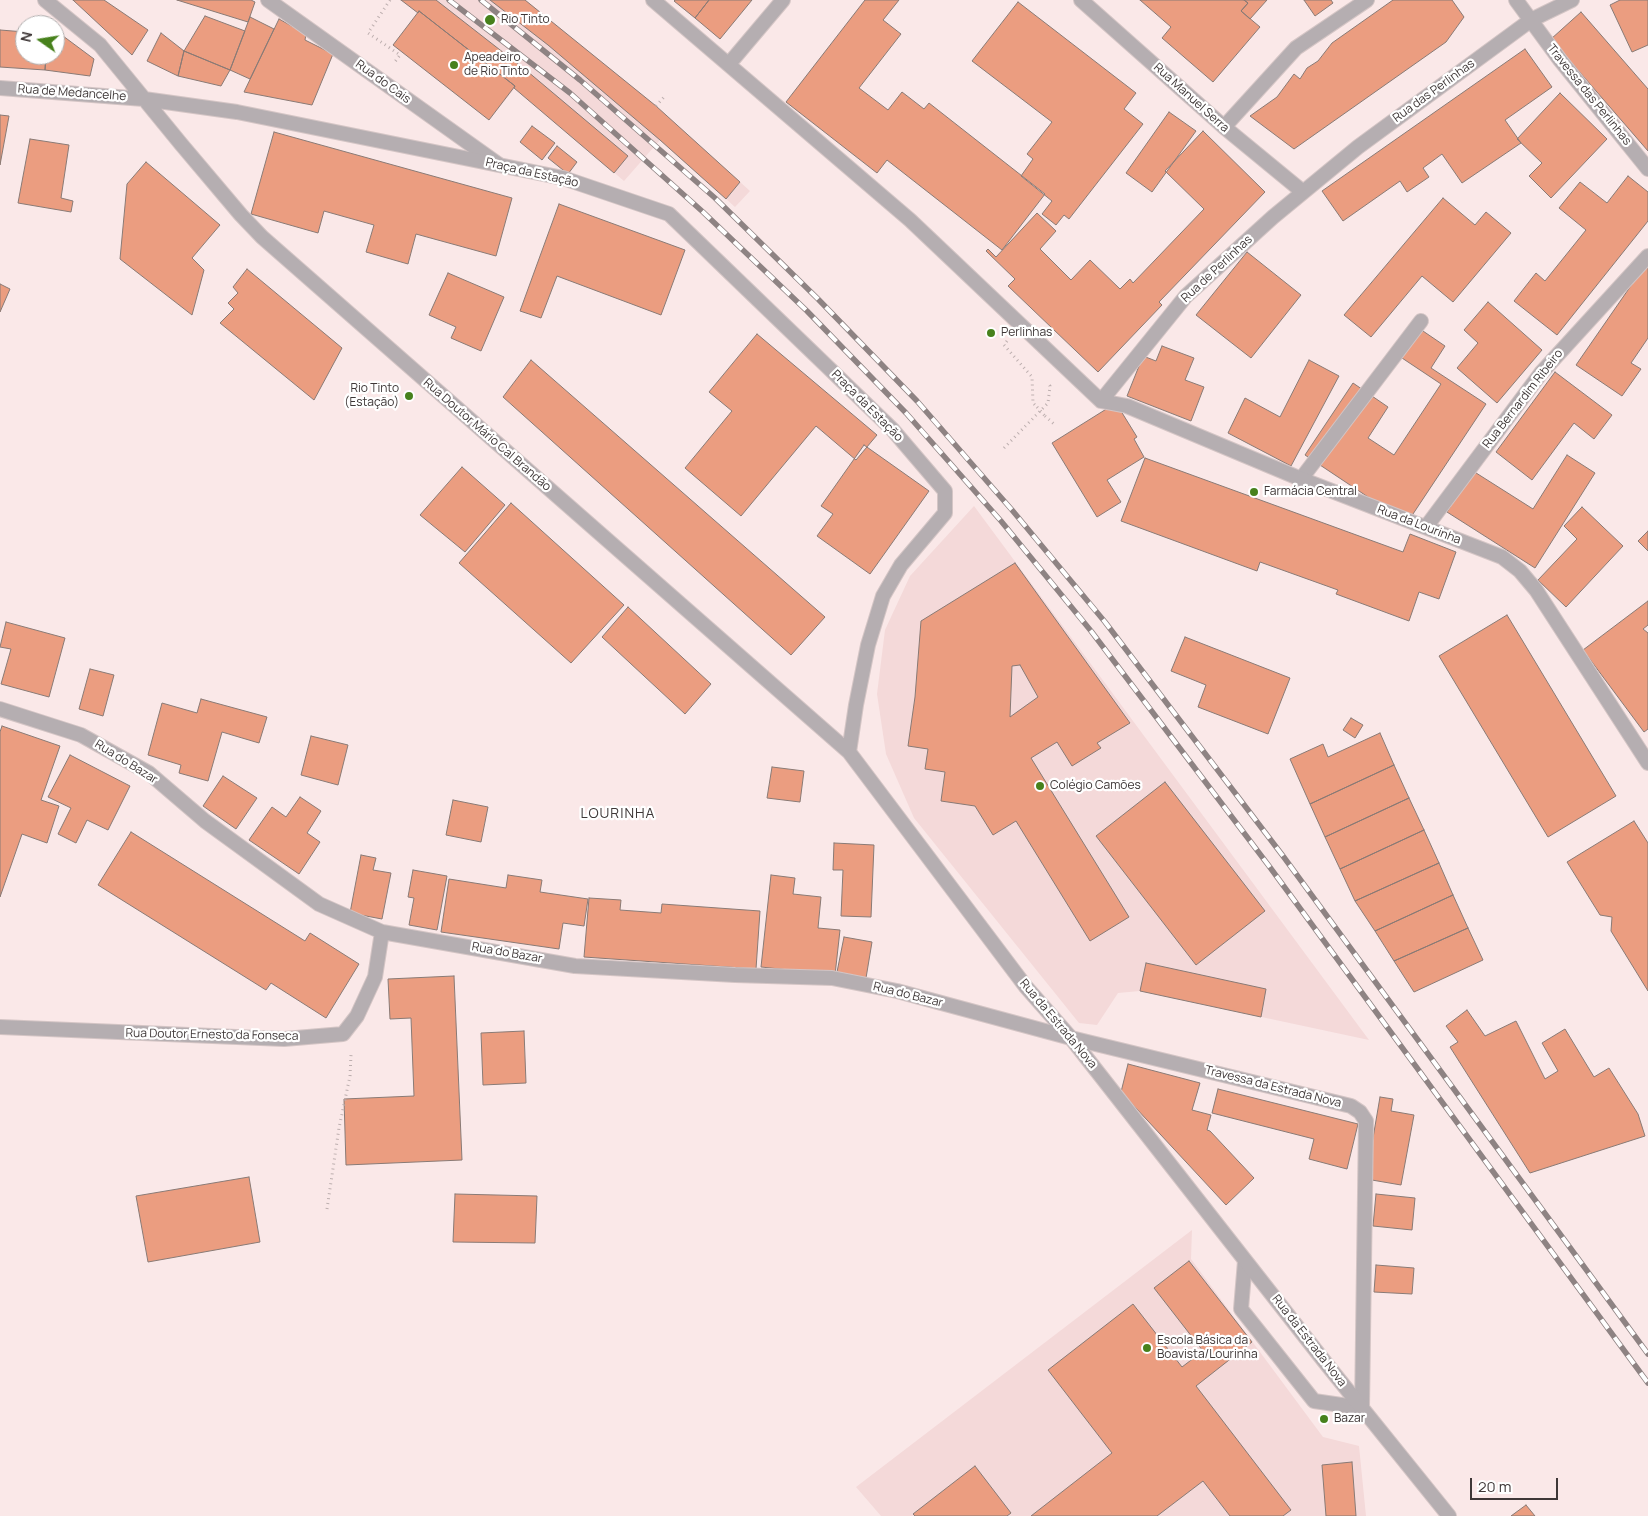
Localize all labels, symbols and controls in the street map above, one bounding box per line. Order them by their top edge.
marker: Rio Tinto [483,13,497,27]
place label: Rio Tinto [501,13,550,27]
north arrow [15,15,65,65]
text: N [15,30,36,44]
street label: Travessa das Perlinhas [1544,42,1634,148]
place label: Apeadeiro de Rio Tinto [464,51,529,79]
street label: Rua das Perlinhas [1390,56,1478,126]
street label: Rua do Cais [353,57,413,107]
marker: Apeadeiro de Rio Tinto [448,59,460,71]
street label: Rua Manuel Serra [1150,60,1232,136]
street label: Rua de Medancelhe [17,82,127,104]
street label: Praça da Estação [484,155,580,191]
street label: Rua de Perlinhas [1179,232,1255,306]
place label: Perlinhas [1001,326,1052,340]
marker: Perlinhas [985,327,997,339]
street label: Rua Bernardim Ribeiro [1480,347,1566,451]
street label: Praça da Estação [828,367,906,445]
street label: Rua Doutor Mário Cal Brandão [420,376,554,494]
place label: Rio Tinto (Estação) [344,382,399,410]
marker: Rio Tinto (Estação) [403,390,415,402]
place label: Farmácia Central [1264,485,1357,499]
marker: Farmácia Central [1248,486,1260,498]
street label: Rua da Lourinha [1375,502,1463,548]
street label: Rua do Bazar [92,737,160,787]
place label: Colégio Camões [1050,779,1141,793]
marker: Colégio Camões [1034,780,1046,792]
district label: LOURINHA [580,806,656,822]
street label: Rua do Bazar [471,940,543,966]
street label: Rua da Estrada Nova [1016,976,1100,1072]
street label: Rua do Bazar [872,979,944,1011]
street label: Rua Doutor Ernesto da Fonseca [125,1026,299,1044]
street label: Travessa da Estrada Nova [1203,1063,1343,1111]
street label: Rua da Estrada Nova [1269,1292,1349,1390]
place label: Escola Básica da Boavista/Lourinha [1157,1334,1258,1362]
marker: Escola Básica da Boavista/Lourinha [1141,1342,1153,1354]
place label: Bazar [1334,1412,1365,1426]
marker: Bazar [1318,1413,1330,1425]
scale bar [1473,1468,1560,1500]
text: 20 m [1478,1476,1511,1497]

